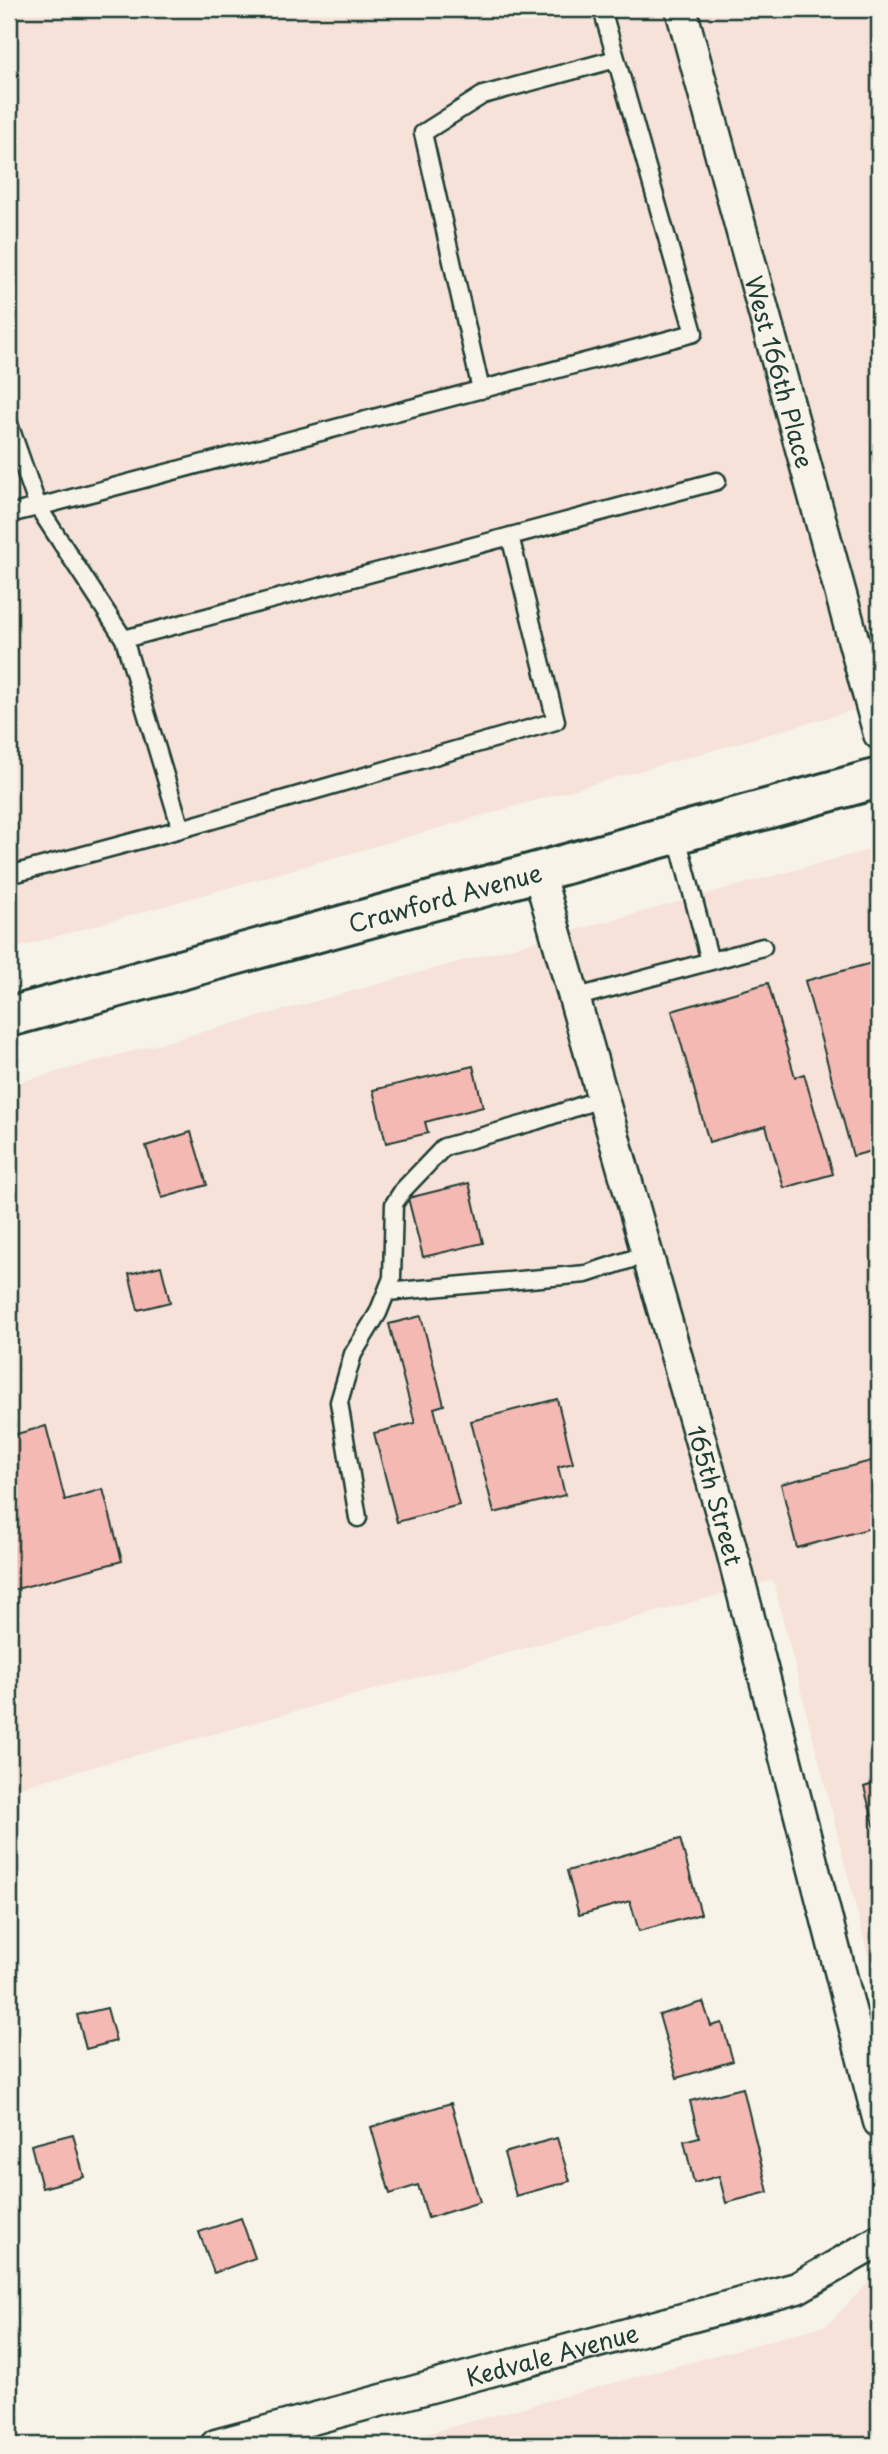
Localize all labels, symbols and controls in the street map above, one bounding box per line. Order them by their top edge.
street label: West 166th Place [737,271,824,472]
street label: Crawford Avenue [344,854,546,941]
street label: 165th Street [679,1421,753,1569]
street label: Kedvale Avenue [462,2314,642,2395]

